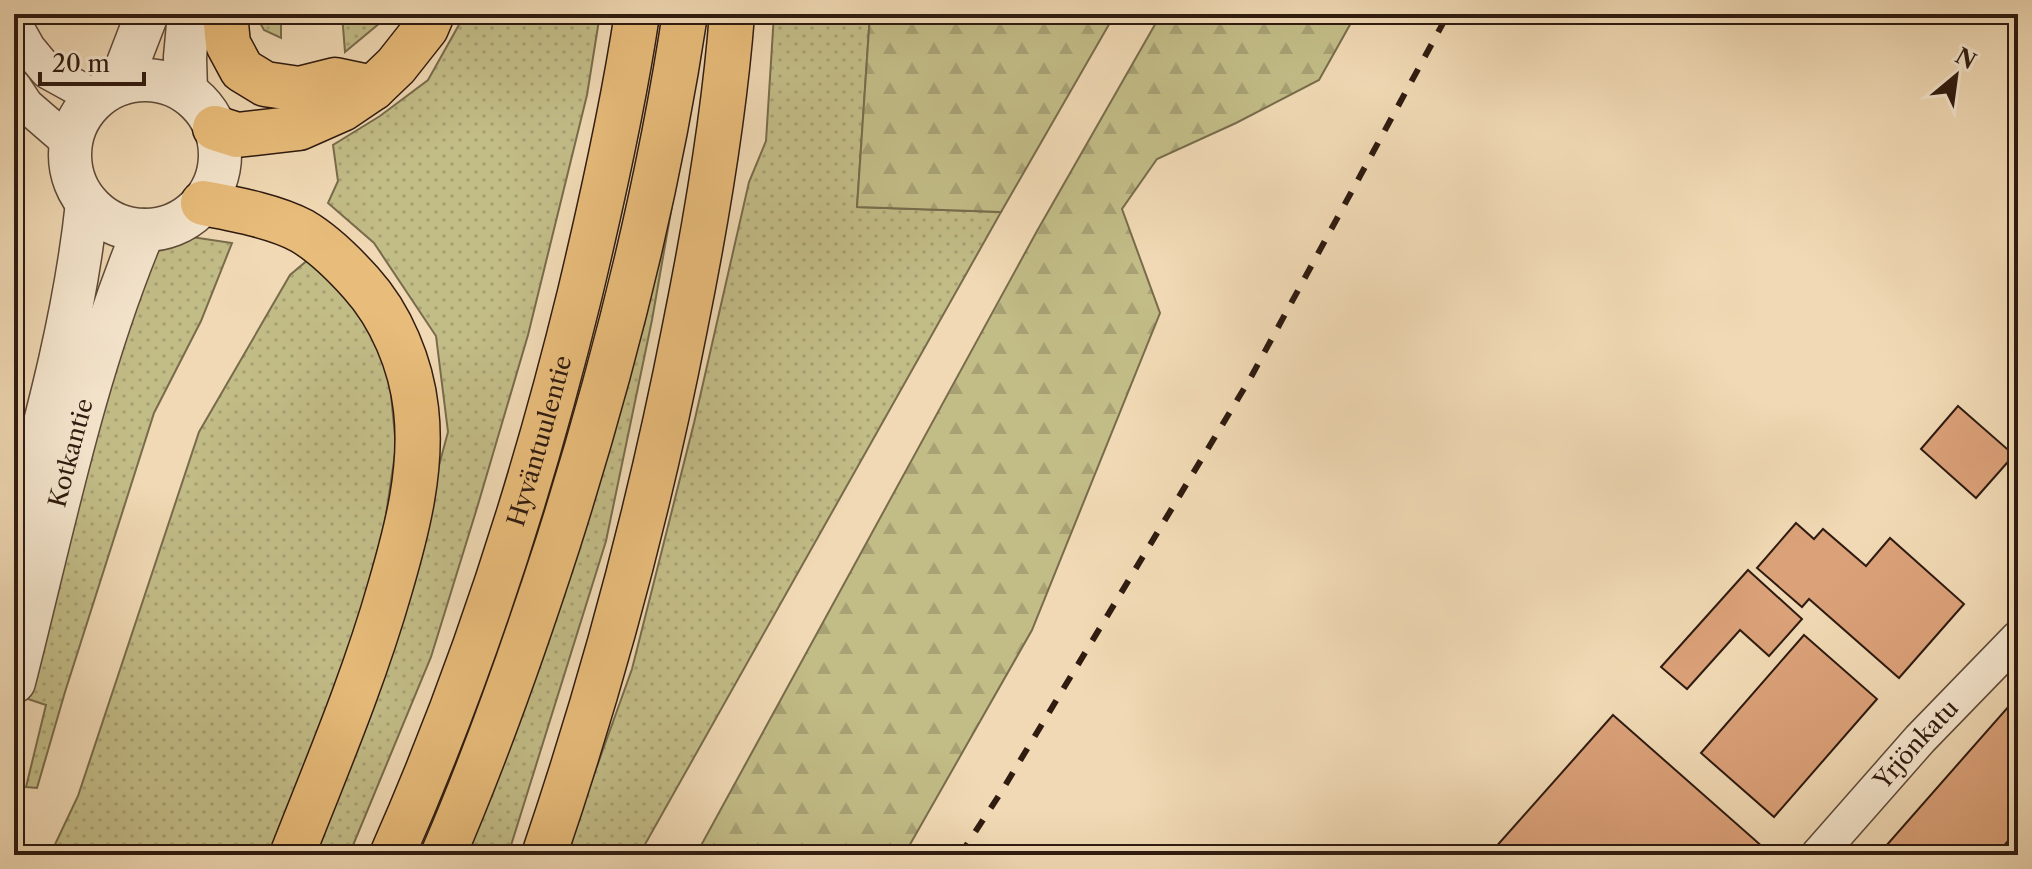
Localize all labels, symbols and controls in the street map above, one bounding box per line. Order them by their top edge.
scale bar [40,36,144,86]
north arrow [1916,36,1996,116]
text: N [1951,43,1980,75]
text: 20 m [52,49,110,78]
street label: Hyväntuulentie [501,352,578,530]
street label: Kotkantie [43,395,99,510]
street label: Yrjönkatu [1867,693,1964,796]

